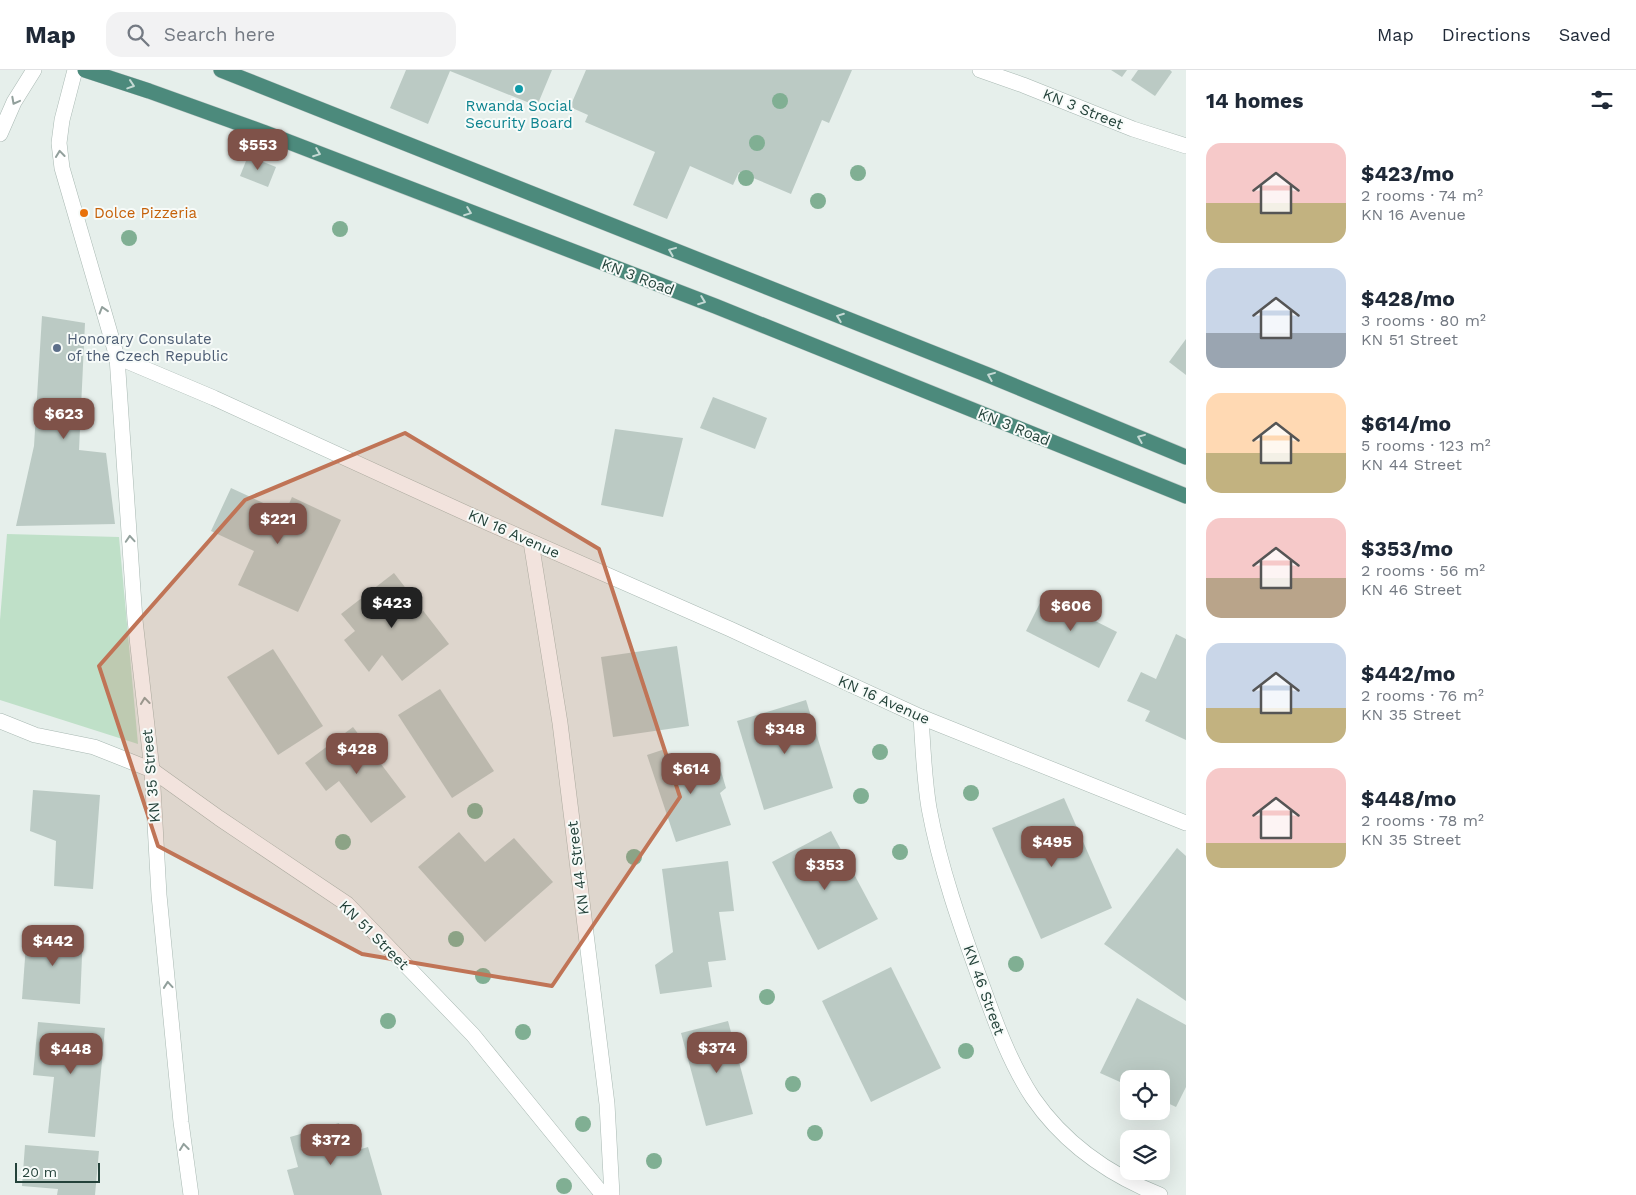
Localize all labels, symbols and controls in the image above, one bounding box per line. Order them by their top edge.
search box [106,12,456,57]
text: Map [25,21,76,49]
icon: search [124,21,152,49]
text: Search here [164,23,275,46]
text: Map [1377,24,1414,45]
text: Directions [1442,24,1531,45]
text: Saved [1559,24,1611,45]
one-way arrow [127,79,135,89]
marker: Rwanda Social Security Board [513,83,525,95]
street label: KN 3 Street [1040,85,1126,134]
icon: filters [1588,86,1616,114]
text: 14 homes [1206,88,1303,113]
one-way arrow [11,96,21,105]
place label: Rwanda Social Security Board [465,97,573,132]
pin: $553 [228,128,288,171]
text: $553 [239,135,277,154]
one-way arrow [312,147,321,157]
one-way arrow [55,149,66,157]
text: $423/mo [1361,161,1454,186]
icon: home [1246,163,1306,223]
text: 2 rooms · 74 m² [1361,186,1483,205]
place label: Dolce Pizzeria [94,204,197,222]
text: KN 16 Avenue [1361,205,1466,224]
one-way arrow [464,206,472,216]
marker: Dolce Pizzeria [78,207,90,219]
one-way arrow [668,246,677,257]
street label: KN 3 Road [599,255,677,299]
text: $428/mo [1361,286,1455,311]
icon: home [1246,288,1306,348]
one-way arrow [697,295,706,305]
one-way arrow [99,307,109,315]
text: 3 rooms · 80 m² [1361,311,1486,330]
one-way arrow [836,312,844,322]
place label: Honorary Consulate of the Czech Republic [67,330,228,365]
text: KN 51 Street [1361,330,1458,349]
marker: Honorary Consulate of the Czech Republic [51,342,63,354]
one-way arrow [987,372,996,383]
pin: $623 [34,398,94,440]
text: $623 [44,404,84,423]
street label: KN 3 Road [975,404,1053,450]
text: $614/mo [1361,411,1451,436]
icon: home [1246,413,1306,473]
one-way arrow [1137,434,1146,445]
text: 5 rooms · 123 m² [1361,436,1491,455]
text: KN 44 Street [1361,455,1462,474]
pin: $221 [248,502,308,545]
street label: KN 16 Avenue [465,506,563,562]
text: $221 [260,509,296,528]
one-way arrow [124,535,135,543]
text: $353/mo [1361,536,1453,561]
icon: home [1246,538,1306,598]
text: 2 rooms · 56 m² [1361,561,1485,580]
text: KN 46 Street [1361,580,1462,599]
pin: $423 [362,586,422,629]
pin: $606 [1041,590,1101,632]
text: $423 [372,593,412,612]
text: $606 [1051,596,1091,615]
text: $442/mo [1361,661,1455,686]
icon: home [1246,663,1306,723]
street label: KN 16 Avenue [835,672,933,728]
text: 2 rooms · 76 m² [1361,686,1484,705]
one-way arrow [139,697,150,705]
text: KN 35 Street [1361,705,1461,724]
pin: $348 [755,712,815,755]
text: $348 [765,719,805,738]
street label: KN 35 Street [138,728,164,823]
pin: $428 [327,732,387,775]
text: $428 [337,739,377,758]
pin: $614 [661,752,721,795]
text: $614 [672,759,710,778]
text: $448/mo [1361,786,1456,811]
icon: home [1246,788,1306,848]
text: 2 rooms · 78 m² [1361,811,1484,830]
street label: KN 44 Street [563,819,593,916]
pin: $495 [1022,826,1082,868]
text: KN 35 Street [1361,830,1461,849]
text: $495 [1032,832,1072,851]
pin: $353 [795,848,855,891]
text: $353 [806,855,844,874]
street label: KN 51 Street [336,897,413,974]
pin: $442 [23,924,83,967]
text: $442 [33,931,73,950]
street label: KN 46 Street [959,943,1009,1038]
one-way arrow [163,981,174,989]
pin: $448 [41,1032,101,1075]
pin: $374 [687,1032,747,1074]
text: $374 [698,1038,736,1057]
text: $448 [51,1039,91,1058]
map controls [1120,1070,1170,1180]
button: locate [1120,1070,1170,1120]
pin: $372 [301,1124,361,1166]
text: $372 [312,1130,350,1149]
button: layers [1120,1130,1170,1180]
one-way arrow [179,1142,190,1150]
scale bar [15,1160,100,1183]
text: 20 m [22,1164,57,1180]

